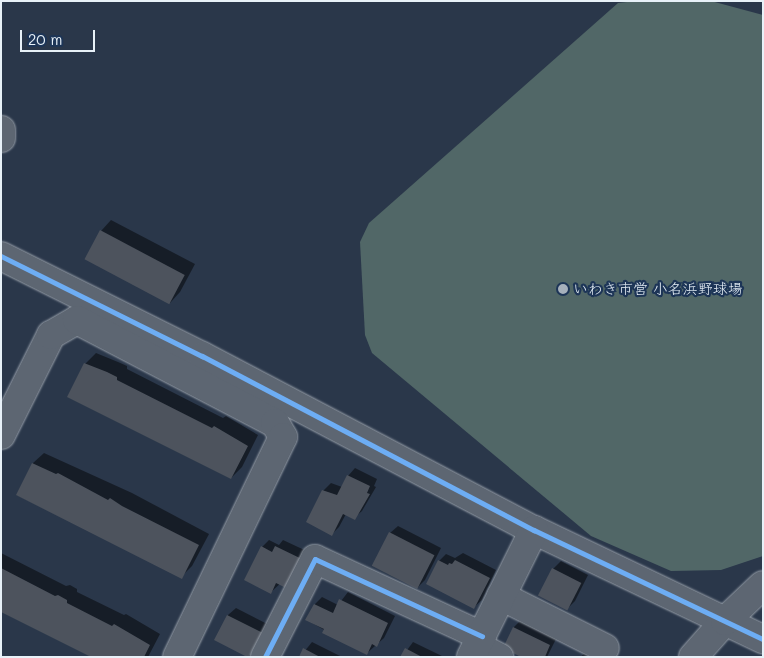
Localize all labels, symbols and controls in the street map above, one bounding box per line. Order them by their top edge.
scale bar [22,20,98,52]
text: 20 m [28,29,62,49]
place label: いわき市営 小名浜野球場 [573,280,743,298]
marker: いわき市営 小名浜野球場 [557,283,569,295]

